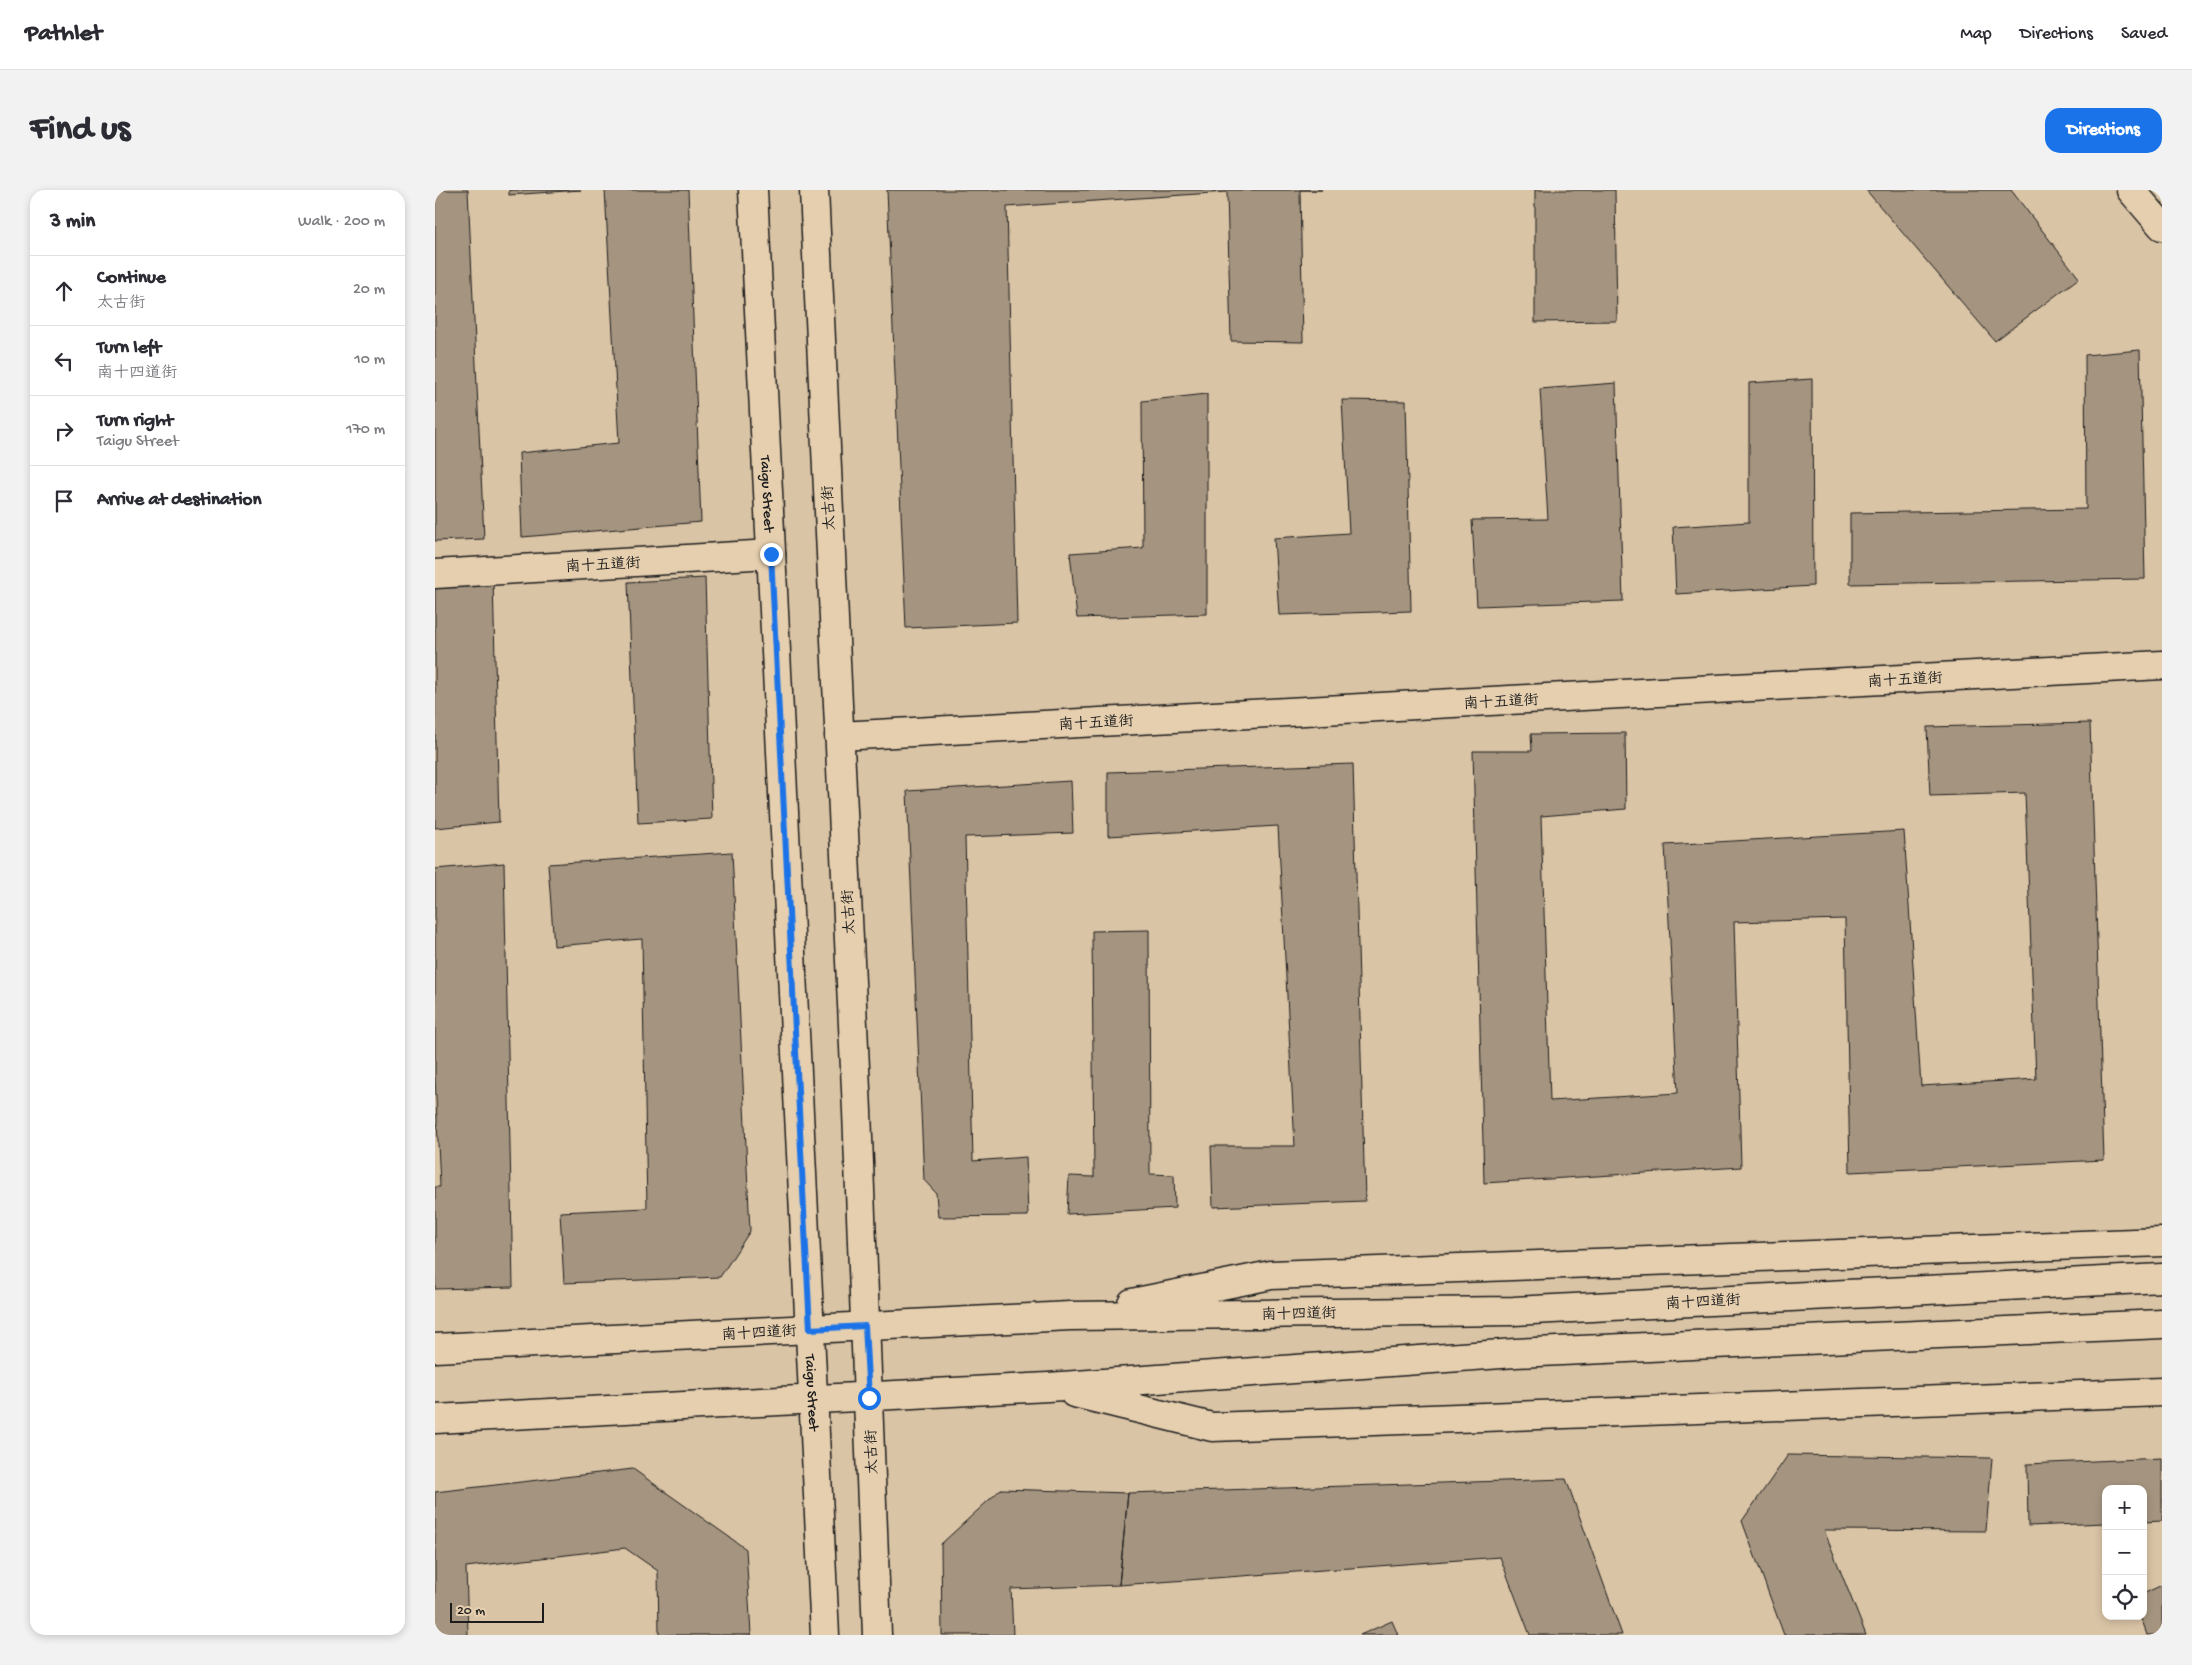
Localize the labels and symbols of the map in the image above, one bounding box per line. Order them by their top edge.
street label: Taigu Street [755,454,777,534]
street label: 太古街 [820,485,840,531]
route end [760,543,783,566]
street label: 南十五道街 [565,554,641,577]
street label: 南十五道街 [1867,669,1943,692]
street label: 南十五道街 [1463,691,1539,714]
street label: 南十五道街 [1058,712,1134,735]
street label: 太古街 [840,889,860,935]
street label: 南十四道街 [1665,1291,1741,1314]
street label: 南十四道街 [1261,1304,1337,1325]
street label: 南十四道街 [721,1322,797,1345]
street label: Taigu Street [800,1353,822,1433]
route start [858,1387,881,1410]
street label: 太古街 [863,1429,883,1475]
scale bar [450,1600,544,1623]

